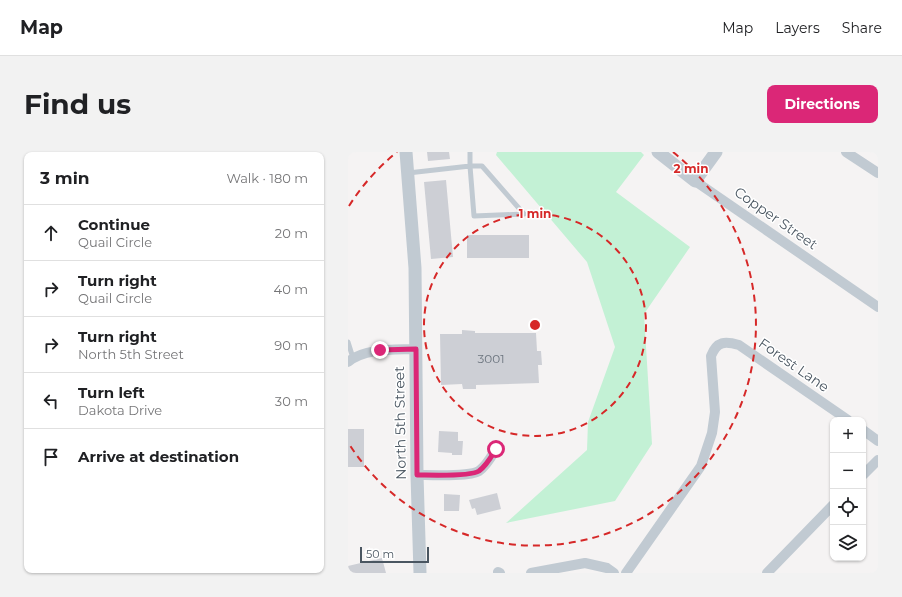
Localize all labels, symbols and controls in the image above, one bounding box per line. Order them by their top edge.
text: Map [20,16,63,39]
text: Map [722,19,753,37]
text: Layers [775,19,820,37]
text: Share [842,19,882,37]
button: Directions [767,85,878,123]
text: Find us [24,87,131,121]
text: 2 min [674,161,708,176]
text: 3 min [40,168,90,188]
text: Walk · 180 m [226,170,308,186]
street label: Copper Street [731,183,821,253]
text: 1 min [519,206,551,221]
text: Continue [78,215,150,234]
icon: ahead [40,222,62,244]
text: 20 m [275,225,308,241]
text: Quail Circle [78,234,152,250]
text: Turn right [78,271,157,290]
icon: right [40,278,62,300]
text: 40 m [274,281,308,297]
text: Quail Circle [78,290,152,306]
centre of rings [528,318,542,332]
text: Turn right [78,327,157,346]
icon: right [40,334,62,356]
street label: Forest Lane [755,334,833,396]
text: 90 m [274,337,308,353]
route end [371,341,389,359]
text: North 5th Street [78,346,184,362]
house number: 3001 [478,351,505,366]
street label: North 5th Street [390,366,410,480]
text: Turn left [78,383,145,402]
icon: left [40,390,62,412]
text: 30 m [275,393,308,409]
text: Dakota Drive [78,402,162,418]
map controls [830,417,866,561]
button: + [830,417,866,453]
route start [487,440,505,458]
icon: arrive [40,446,62,468]
text: Arrive at destination [78,447,239,466]
button: − [830,453,866,489]
button: locate [830,489,866,525]
button: layers [830,525,866,561]
scale bar [360,545,429,564]
text: 50 m [366,547,394,561]

